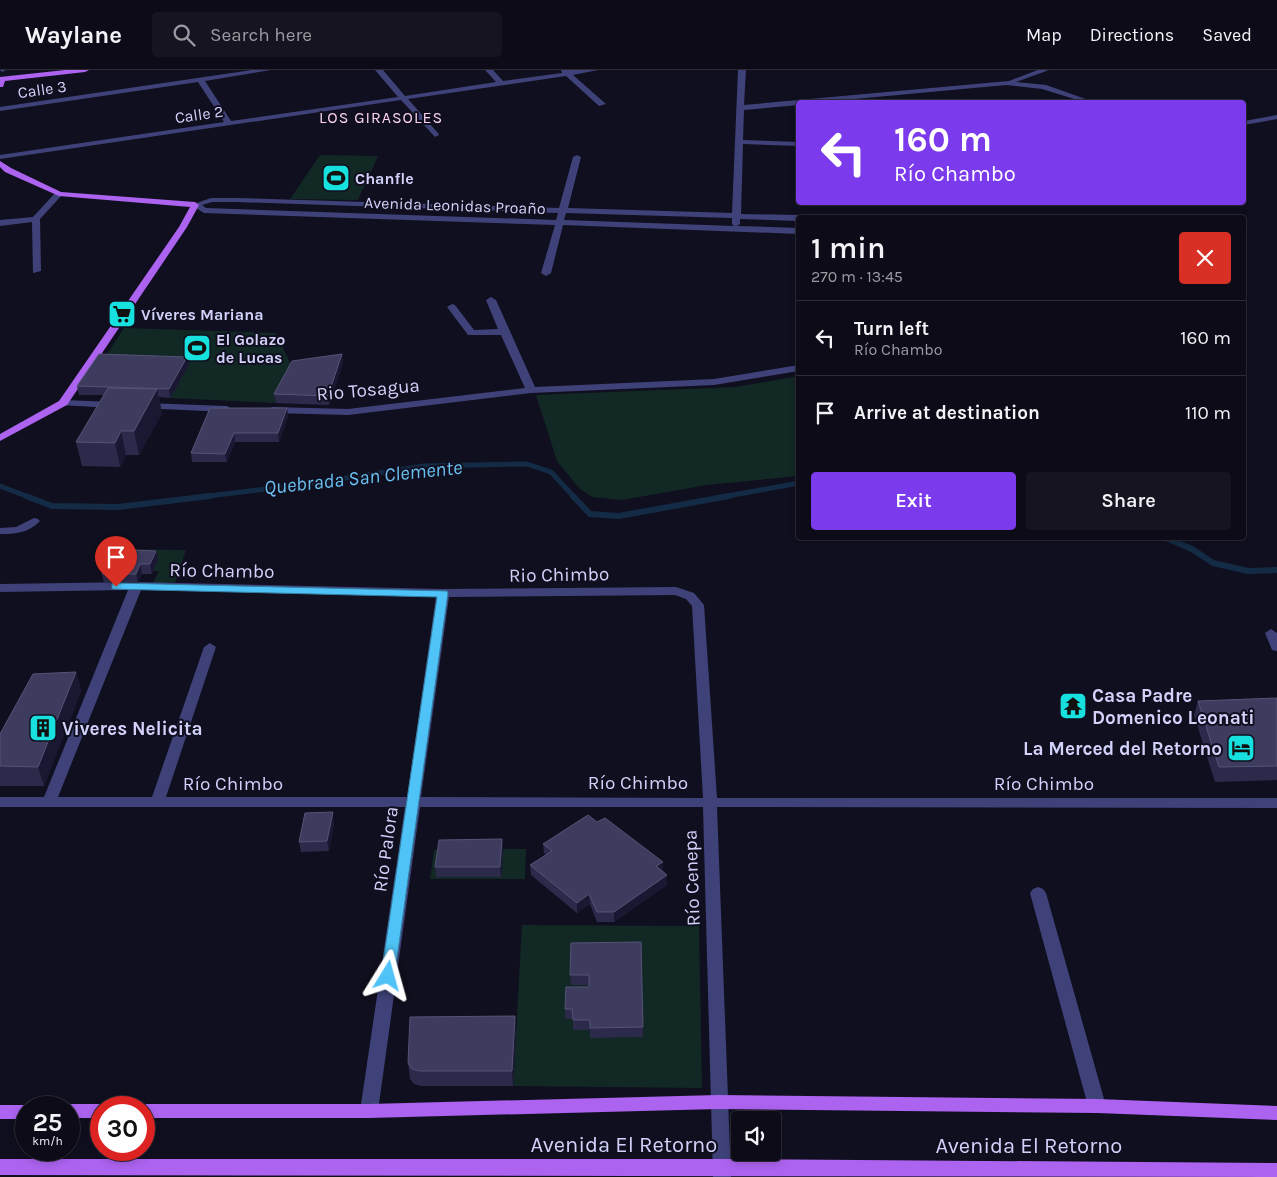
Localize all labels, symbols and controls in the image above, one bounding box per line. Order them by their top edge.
search box [152,12,502,57]
text: Waylane [25,21,122,49]
icon: search [170,21,198,49]
text: Search here [210,24,312,46]
text: Map [1026,24,1062,46]
text: Directions [1090,24,1174,46]
text: Saved [1202,24,1252,46]
street label: Calle 3 [16,77,68,102]
street label: Calle 2 [174,102,225,127]
district label: LOS GIRASOLES [319,108,443,127]
text: 160 m [894,119,992,160]
icon: left [811,120,876,185]
text: Río Chambo [894,161,1016,187]
sports icon: Chanfle [321,163,351,193]
place label: Chanfle [355,169,414,188]
street label: Avenida Leonidas Proaño [364,193,546,218]
text: 1 min [811,230,885,266]
button: close [1179,232,1231,284]
text: 270 m · 13:45 [811,267,903,286]
supermarket icon: Víveres Mariana [107,299,137,329]
place label: Víveres Mariana [141,305,264,324]
text: Turn left [854,318,929,340]
icon: left [811,324,839,352]
text: 160 m [1180,327,1231,349]
place label: El Golazo de Lucas [216,330,285,367]
sports icon: El Golazo de Lucas [182,333,212,363]
text: Río Chambo [854,340,943,359]
street label: Rio Tosagua [315,375,421,405]
icon: arrive [811,399,839,427]
text: Arrive at destination [854,402,1040,424]
text: 110 m [1185,402,1231,424]
water label: Quebrada San Clemente [263,456,463,499]
button: Exit [811,472,1016,530]
button: Share [1026,472,1231,530]
pin [95,536,137,587]
icon: arrive [102,543,130,571]
street label: Río Chambo [169,559,275,583]
street label: Rio Chimbo [509,563,609,587]
place label: Casa Padre Domenico Leonati [1092,685,1254,729]
temple icon: Casa Padre Domenico Leonati [1058,691,1088,721]
building icon: Viveres Nelicita [28,713,58,743]
place label: Viveres Nelicita [62,718,203,740]
hotel icon: La Merced del Retorno [1226,733,1256,763]
place label: La Merced del Retorno [1023,738,1222,760]
street label: Río Chimbo [588,772,688,794]
street label: Río Chimbo [183,773,283,795]
street label: Río Chimbo [994,773,1094,795]
street label: Río Palora [369,805,403,893]
street label: Río Cenepa [679,829,705,927]
position arrow [361,949,413,1001]
speed limit sign: 30 [90,1096,155,1161]
text: 25 [33,1108,62,1137]
map controls [731,1111,781,1161]
button: sound [731,1111,781,1161]
street label: Avenida El Retorno [531,1132,717,1158]
street label: Avenida El Retorno [936,1133,1122,1159]
text: km/h [32,1134,63,1148]

